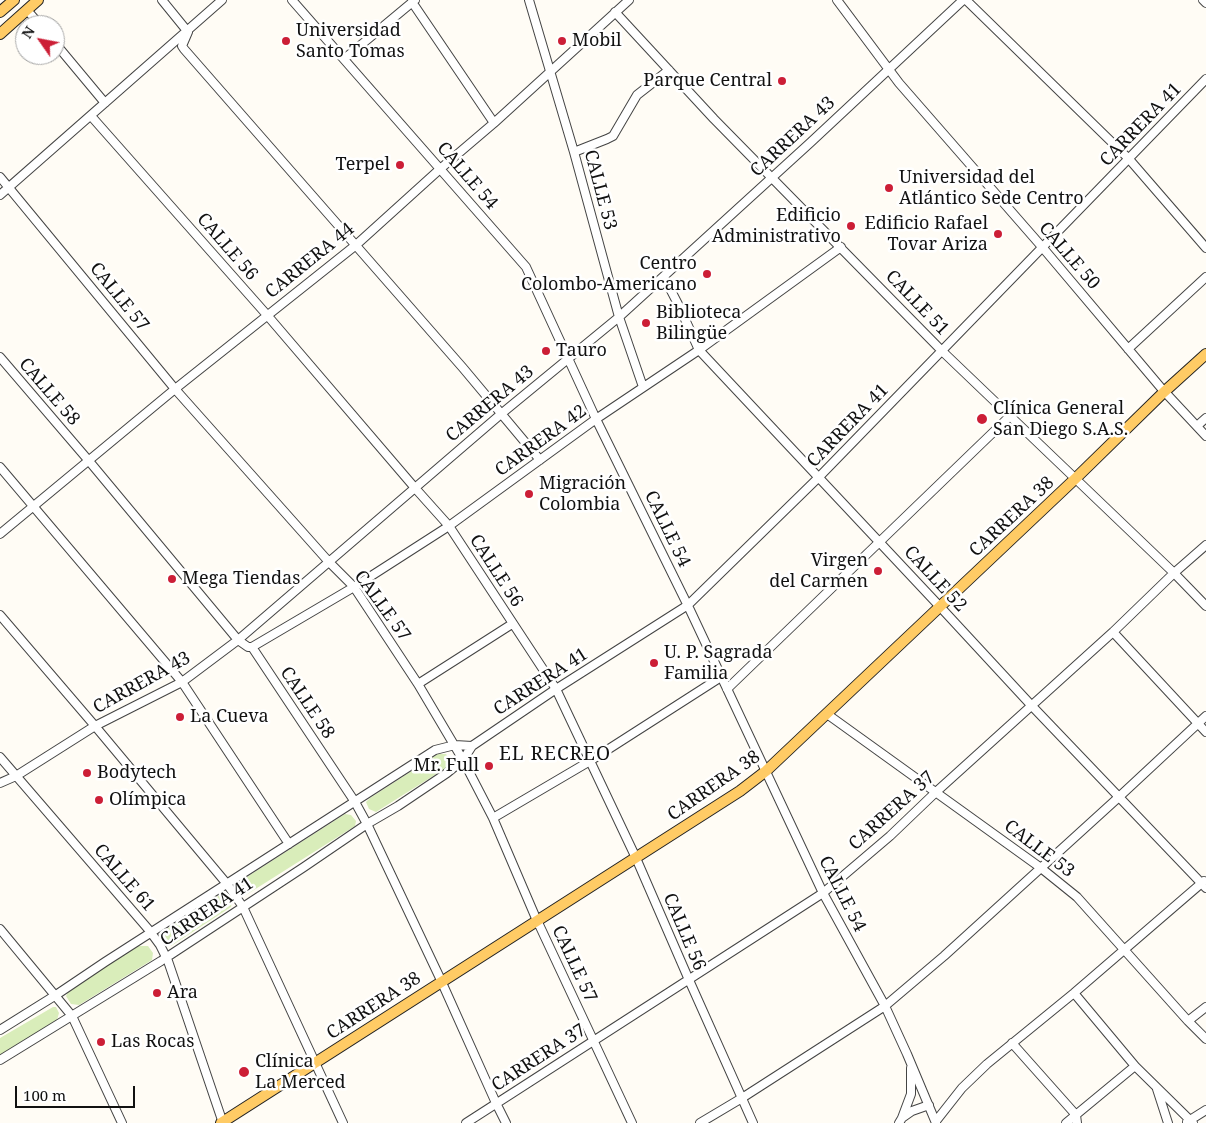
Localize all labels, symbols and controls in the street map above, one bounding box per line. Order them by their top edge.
north arrow [15,15,65,65]
place label: Universidad Santo Tomas [296,20,405,62]
text: N [17,22,39,42]
place label: Mobil [572,30,622,52]
marker: Universidad Santo Tomas [280,35,292,47]
marker: Mobil [556,35,568,47]
place label: Parque Central [643,70,772,92]
marker: Parque Central [776,75,788,87]
street label: CARRERA 41 [1096,79,1186,171]
street label: CARRERA 43 [746,92,840,182]
street label: CALLE 54 [432,138,502,214]
street label: CALLE 53 [579,148,621,232]
place label: Terpel [335,154,390,176]
marker: Terpel [394,159,406,171]
place label: Universidad del Atlántico Sede Centro [899,167,1084,210]
marker: Universidad del Atlántico Sede Centro [883,182,895,194]
place label: Edificio Administrativo [712,205,841,248]
street label: CALLE 56 [192,209,262,285]
place label: Edificio Rafael Tovar Ariza [864,213,988,255]
street label: CALLE 50 [1034,218,1104,294]
street label: CARRERA 44 [261,219,359,303]
marker: Edificio Administrativo [845,220,857,232]
marker: Edificio Rafael Tovar Ariza [992,228,1004,240]
place label: Centro Colombo-Americano [521,253,697,296]
street label: CALLE 57 [85,258,153,336]
street label: CALLE 51 [881,266,953,340]
marker: Centro Colombo-Americano [701,268,713,280]
place label: Biblioteca Bilingüe [656,302,741,344]
marker: Biblioteca Bilingüe [640,317,652,329]
place label: Tauro [556,340,607,362]
marker: Tauro [540,345,552,357]
street label: CALLE 58 [14,354,84,430]
street label: CARRERA 43 [442,361,538,447]
street label: CARRERA 41 [803,380,893,472]
place label: Clínica General San Diego S.A.S. [993,398,1128,440]
street label: CARRERA 42 [491,401,591,481]
marker: Clínica General San Diego S.A.S. [975,412,989,426]
street label: CARRERA 38 [965,472,1059,562]
place label: Migración Colombia [539,473,626,516]
street label: CALLE 54 [639,487,695,571]
marker: Migración Colombia [523,488,535,500]
street label: CALLE 56 [465,531,527,611]
street label: CALLE 52 [899,542,971,616]
place label: Virgen del Carmen [769,550,868,592]
marker: Virgen del Carmen [872,565,884,577]
street label: CALLE 57 [349,566,415,646]
place label: Mega Tiendas [182,568,300,590]
marker: Mega Tiendas [166,573,178,585]
place label: U. P. Sagrada Familia [664,642,773,684]
street label: CARRERA 41 [490,644,592,720]
street label: CARRERA 43 [90,647,194,719]
marker: U. P. Sagrada Familia [648,657,660,669]
street label: CALLE 58 [275,663,339,743]
place label: La Cueva [190,706,269,728]
marker: La Cueva [174,711,186,723]
district label: EL RECREO [498,744,612,766]
street label: CARRERA 38 [664,746,764,826]
place label: Mr. Full [414,755,479,777]
marker: Mr. Full [483,760,495,772]
place label: Bodytech [97,762,177,784]
marker: Bodytech [81,767,93,779]
street label: CARRERA 37 [845,767,939,855]
place label: Olímpica [109,789,187,811]
marker: Olímpica [93,794,105,806]
street label: CALLE 53 [1000,816,1078,882]
street label: CALLE 61 [89,840,159,916]
street label: CALLE 54 [814,852,870,936]
street label: CARRERA 41 [156,873,258,951]
street label: CALLE 56 [658,890,710,974]
street label: CALLE 57 [547,922,601,1006]
street label: CARRERA 38 [323,968,425,1044]
place label: Ara [167,982,198,1004]
marker: Ara [151,987,163,999]
street label: CARRERA 37 [488,1020,590,1096]
place label: Las Rocas [111,1031,194,1053]
marker: Las Rocas [95,1036,107,1048]
place label: Clínica La Merced [255,1051,346,1094]
marker: Clínica La Merced [237,1065,251,1079]
scale bar [18,1076,138,1108]
text: 100 m [23,1085,66,1105]

